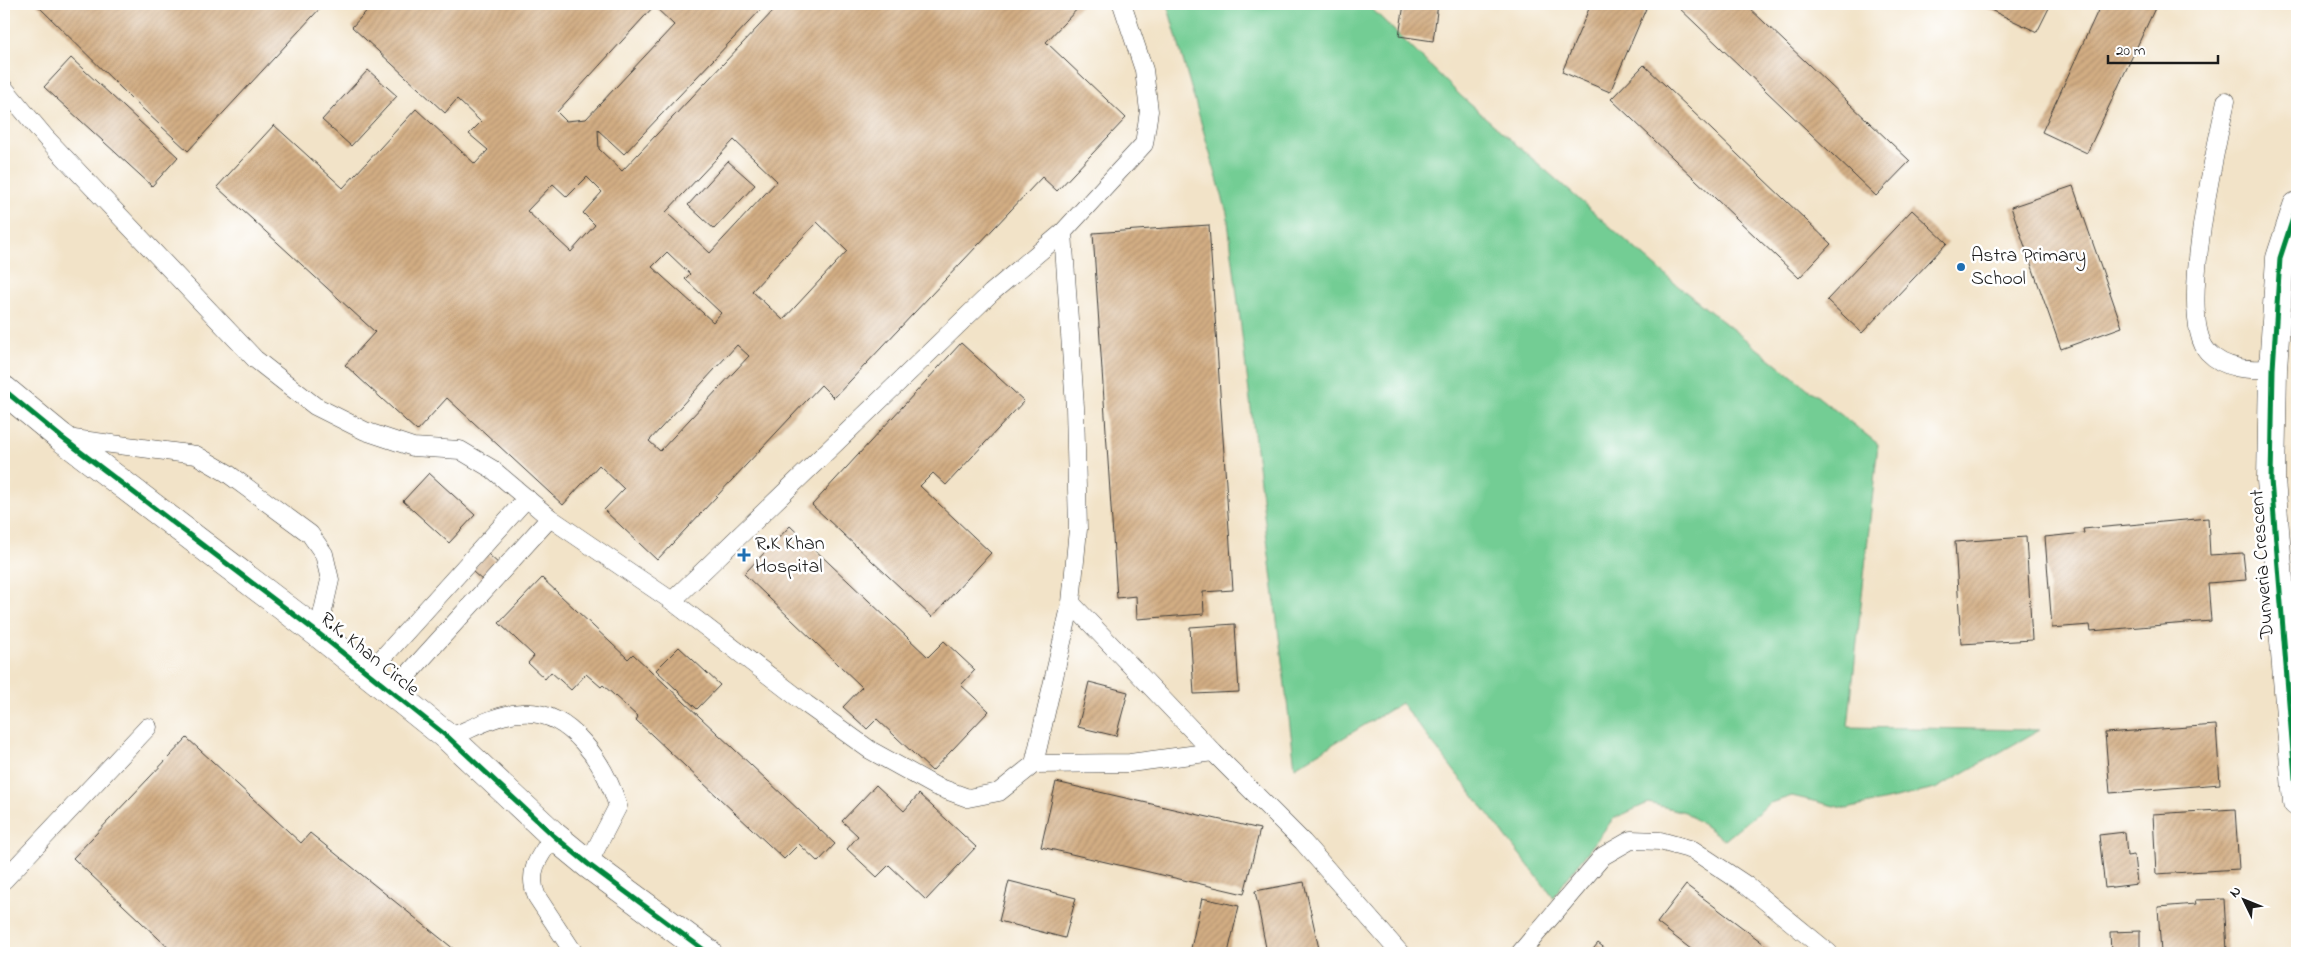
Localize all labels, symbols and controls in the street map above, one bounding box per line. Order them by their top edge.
scale bar [2108,32,2218,64]
text: 20 m [2116,40,2146,62]
place label: Astra Primary School [1971,242,2086,294]
marker: Astra Primary School [1955,261,1967,273]
street label: Dunveria Crescent [2243,488,2283,641]
place label: R.K Khan Hospital [755,530,825,582]
marker: R.K Khan Hospital [737,548,751,562]
street label: R.K. Khan Circle [313,606,425,704]
north arrow [2218,874,2268,924]
text: N [2225,882,2246,903]

